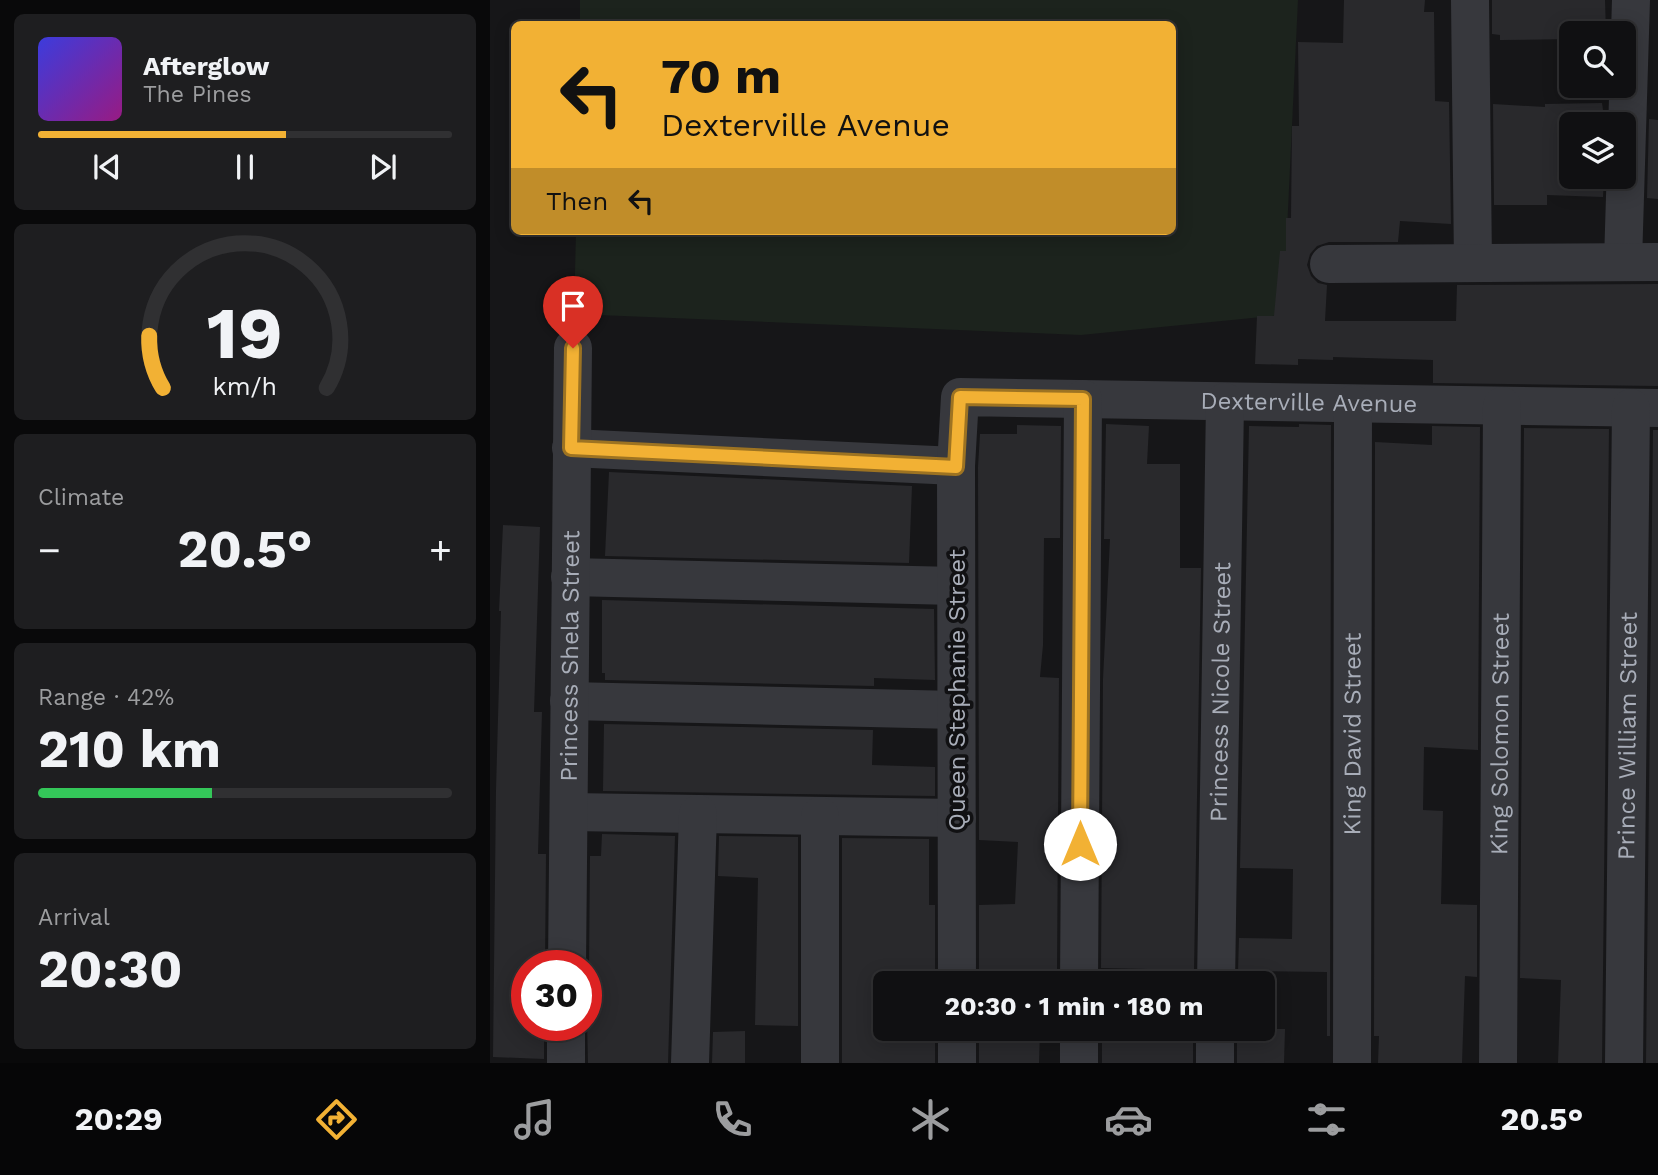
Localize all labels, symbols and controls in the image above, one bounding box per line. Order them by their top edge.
map controls [1559,21,1636,189]
button: search [1559,21,1636,98]
text: 70 m [661,47,781,105]
icon: left [546,49,637,140]
text: Afterglow [143,51,269,81]
text: The Pines [143,81,252,108]
text: Dexterville Avenue [661,106,950,144]
button: layers [1559,112,1636,189]
icon: previous [88,148,126,186]
icon: pause [226,148,264,186]
icon: next [364,148,402,186]
icon: left [622,182,660,220]
text: Then [546,186,608,216]
pin [543,276,603,348]
icon: arrive [554,287,592,325]
text: 19 [207,290,283,376]
text: km/h [213,371,277,400]
street label: Dexterville Avenue [1200,387,1417,418]
text: Climate [38,484,124,511]
text: 20.5° [177,519,313,580]
text: − [38,528,61,572]
text: + [429,528,452,572]
street label: Princess Shela Street [555,530,585,782]
street label: Queen Stephanie Street [943,549,971,831]
street label: Princess Nicole Street [1205,562,1237,822]
street label: Prince William Street [1612,612,1643,860]
street label: King Solomon Street [1485,613,1515,855]
street label: King David Street [1338,633,1367,835]
text: Range · 42% [38,684,174,711]
text: 210 km [38,719,221,780]
position arrow [1043,807,1117,881]
text: Arrival [38,904,110,931]
text: 20:30 [38,939,183,1000]
speed limit sign: 30 [511,950,602,1041]
text: 20:30 · 1 min · 180 m [945,991,1203,1021]
icon: directions [312,1095,361,1144]
icon: music [510,1095,559,1144]
icon: phone [708,1095,757,1144]
icon: climate [906,1095,955,1144]
icon: car [1104,1095,1153,1144]
icon: filters [1302,1095,1351,1144]
text: 20:29 [75,1100,163,1138]
text: 20.5° [1500,1100,1583,1138]

